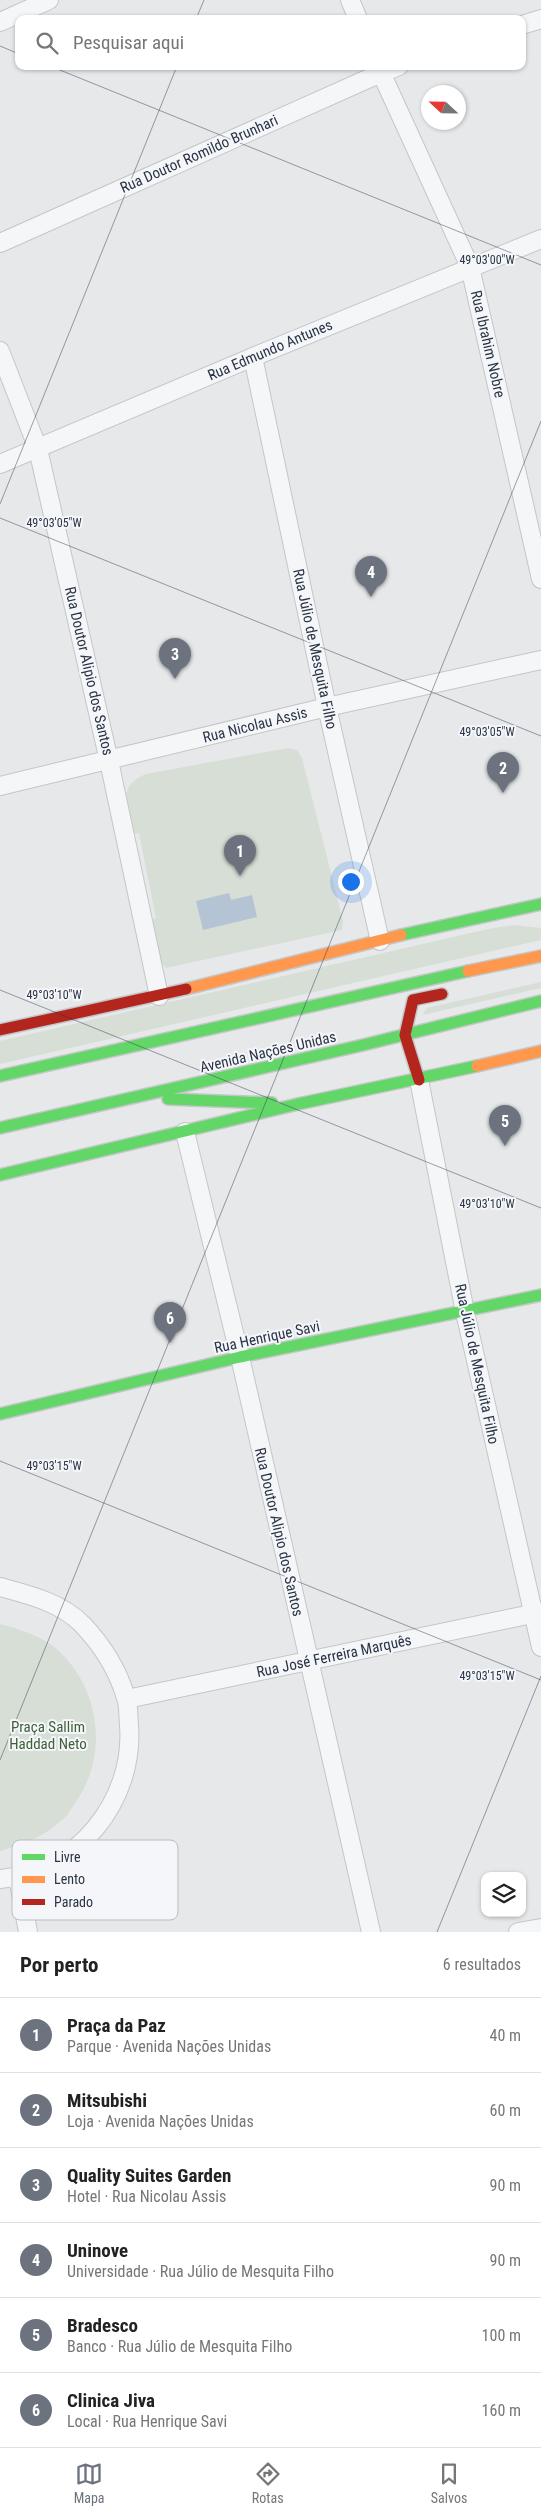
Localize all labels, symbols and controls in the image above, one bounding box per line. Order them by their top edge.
search box [15,15,526,70]
icon: search [33,29,61,57]
text: Pesquisar aqui [73,31,184,54]
north arrow [421,85,466,130]
street label: Rua Doutor Romildo Brunhari [117,111,281,197]
text: 49°03'00"W [459,253,515,267]
street label: Rua Ibrahim Nobre [467,289,509,399]
street label: Rua Edmundo Antunes [205,316,335,384]
text: 49°03'05"W [26,516,82,530]
pin: 4 [355,556,387,597]
street label: Rua Júlio de Mesquita Filho [289,567,341,731]
street label: Rua Doutor Alipio dos Santos [61,585,117,757]
pin: 3 [159,638,191,679]
street label: Rua Nicolau Assis [201,703,309,747]
text: 49°03'05"W [459,725,515,739]
pin: 2 [487,752,519,793]
pin: 1 [224,835,256,876]
your location [338,869,364,895]
text: 49°03'10"W [26,988,82,1002]
street label: Avenida Nações Unidas [198,1028,338,1076]
pin: 5 [489,1105,521,1146]
text: 49°03'10"W [459,1197,515,1211]
street label: Rua Júlio de Mesquita Filho [451,1282,503,1446]
pin: 6 [154,1302,186,1343]
street label: Rua Henrique Savi [213,1317,321,1357]
street label: Rua Doutor Alipio dos Santos [251,1446,307,1618]
text: 49°03'15"W [26,1459,82,1473]
street label: Rua José Ferreira Marquês [255,1631,413,1681]
text: 49°03'15"W [459,1669,515,1683]
park label: Praça Sallim Haddad Neto [9,1718,87,1753]
legend [12,1840,178,1920]
text: Livre [54,1849,81,1865]
text: Lento [54,1871,85,1887]
map controls [481,1872,526,1917]
button: layers [481,1872,526,1917]
text: Parado [54,1894,93,1910]
text: Por perto [20,1953,99,1977]
text: 6 resultados [443,1955,521,1974]
text: Praça da Paz [67,2014,166,2037]
text: 1 [32,2026,40,2045]
text: 40 m [489,2026,521,2045]
text: Parque · Avenida Nações Unidas [67,2037,271,2056]
text: Mitsubishi [67,2089,147,2112]
text: 2 [32,2101,40,2120]
text: 60 m [489,2101,521,2120]
text: Loja · Avenida Nações Unidas [67,2112,254,2131]
text: Quality Suites Garden [67,2164,231,2187]
text: 3 [32,2176,40,2195]
text: 90 m [489,2176,521,2195]
text: Hotel · Rua Nicolau Assis [67,2187,226,2206]
text: Uninove [67,2239,128,2262]
text: 4 [32,2251,40,2270]
text: 90 m [489,2251,521,2270]
text: Universidade · Rua Júlio de Mesquita Filho [67,2262,334,2281]
text: Bradesco [67,2314,138,2337]
text: 5 [32,2326,40,2345]
text: 100 m [482,2326,521,2345]
text: Banco · Rua Júlio de Mesquita Filho [67,2337,292,2356]
text: Clinica Jiva [67,2389,155,2412]
text: 6 [32,2401,40,2420]
text: 160 m [482,2401,521,2420]
text: Local · Rua Henrique Savi [67,2412,227,2431]
tab: Mapa [74,2460,105,2506]
tab: Rotas [252,2460,284,2506]
tab: Salvos [431,2460,467,2506]

